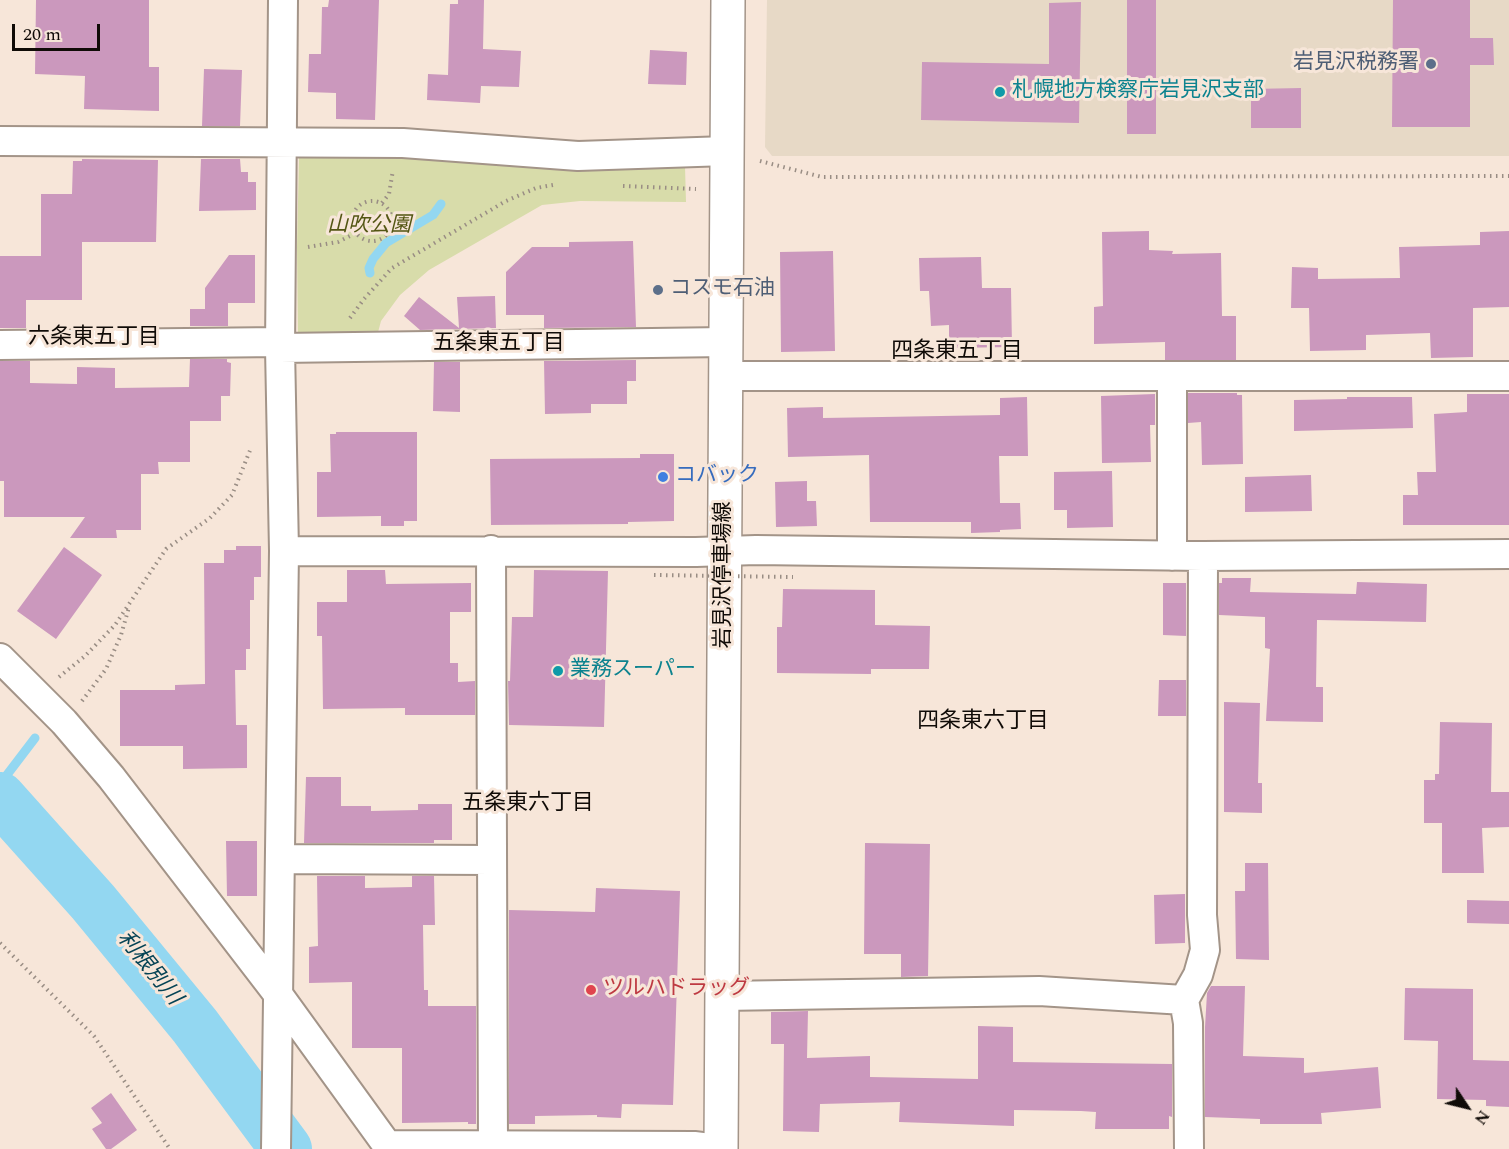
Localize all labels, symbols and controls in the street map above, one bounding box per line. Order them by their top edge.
scale bar [15,12,104,50]
text: 20 m [23,21,61,48]
place label: 岩見沢税務署 [1293,51,1419,77]
marker: 岩見沢税務署 [1424,57,1438,71]
place label: 札幌地方検察庁岩見沢支部 [1012,79,1264,105]
marker: 札幌地方検察庁岩見沢支部 [993,85,1007,99]
park label: 山吹公園 [327,214,411,240]
place label: コスモ石油 [670,277,775,303]
marker: コスモ石油 [651,283,665,297]
district label: 六条東五丁目 [28,326,160,352]
district label: 五条東五丁目 [433,332,565,358]
district label: 四条東五丁目 [891,340,1023,366]
place label: コバック [675,464,759,490]
marker: コバック [656,470,670,484]
street label: 岩見沢停車場線 [712,502,738,648]
place label: 業務スーパー [570,658,696,684]
marker: 業務スーパー [551,664,565,678]
district label: 四条東六丁目 [917,710,1049,736]
district label: 五条東六丁目 [462,792,594,818]
water label: 利根別川 [110,926,186,1012]
place label: ツルハドラッグ [603,977,750,1003]
marker: ツルハドラッグ [584,983,598,997]
north arrow [1437,1077,1497,1137]
text: N [1468,1105,1495,1130]

